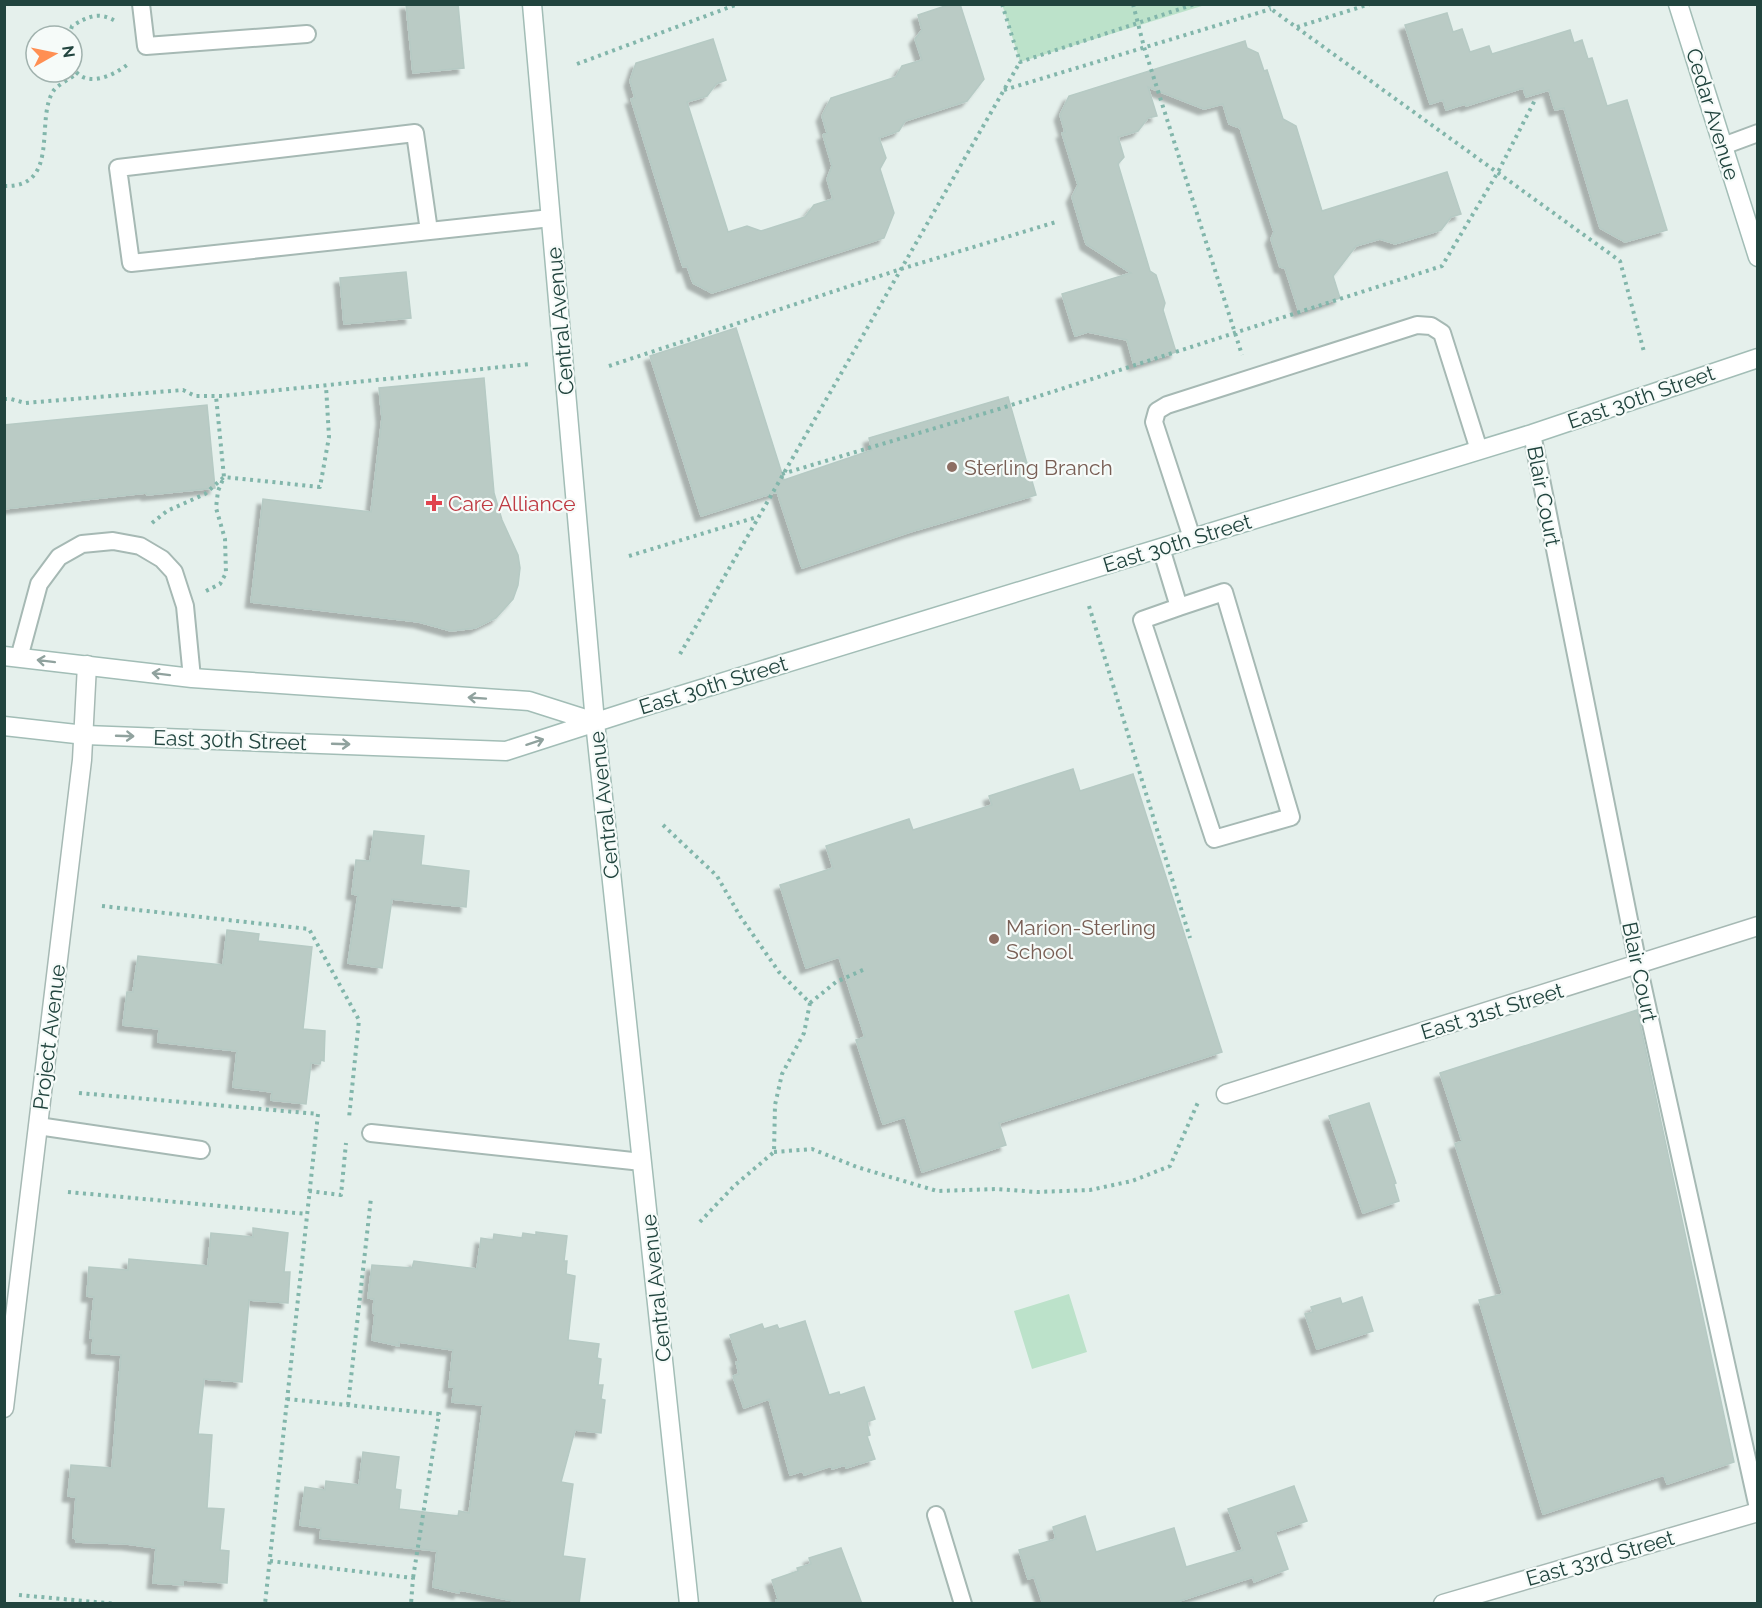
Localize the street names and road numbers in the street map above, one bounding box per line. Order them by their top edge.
street label: Cedar Avenue [1681,45,1745,183]
street label: Central Avenue [541,246,579,396]
street label: East 30th Street [1564,360,1718,434]
street label: Blair Court [1522,444,1566,548]
street label: East 30th Street [1100,509,1254,577]
street label: East 30th Street [636,651,790,719]
street label: East 30th Street [153,725,307,755]
street label: Central Avenue [584,730,624,880]
street label: Blair Court [1617,920,1663,1024]
street label: Project Avenue [28,963,70,1111]
street label: East 31st Street [1418,977,1566,1045]
street label: Central Avenue [636,1213,676,1363]
street label: East 33rd Street [1523,1525,1677,1591]

